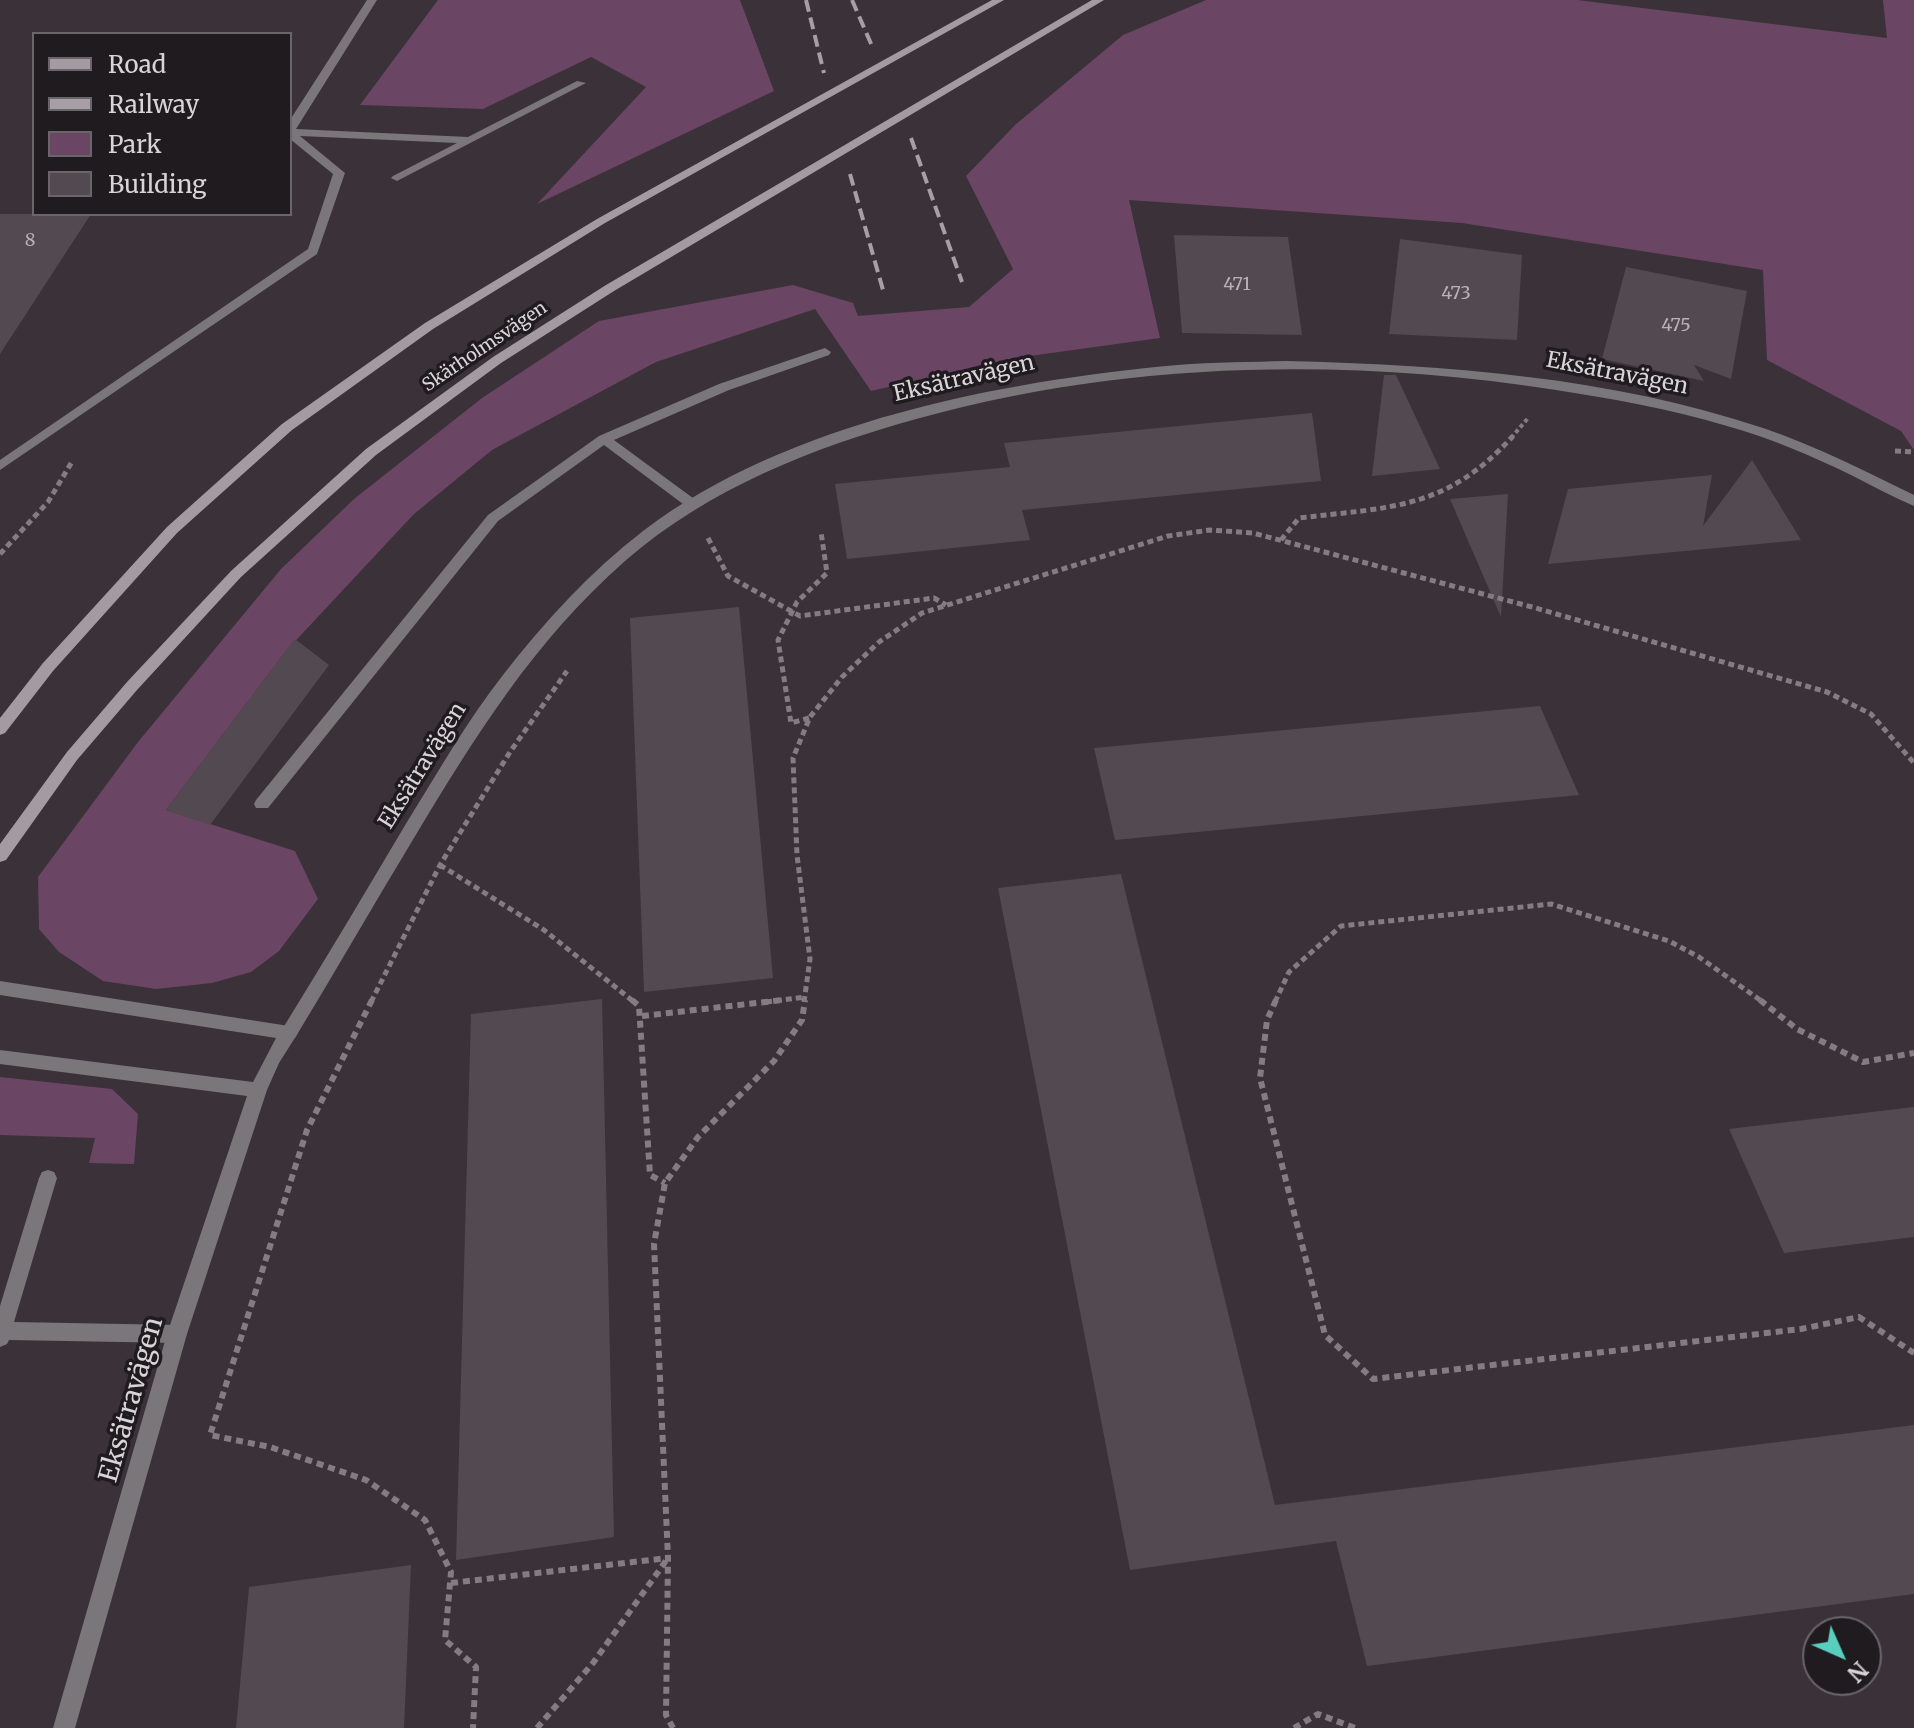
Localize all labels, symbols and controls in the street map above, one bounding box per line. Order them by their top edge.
legend [32,32,292,216]
text: Road [108,49,166,80]
text: Railway [108,89,199,120]
text: Park [108,129,161,160]
text: Building [108,169,207,200]
house number: 8 [25,230,35,252]
house number: 471 [1223,274,1251,296]
house number: 473 [1441,283,1471,305]
street label: Skärholmsvägen [419,297,551,397]
house number: 475 [1661,315,1691,337]
street label: Eksätravägen [1544,347,1690,401]
street label: Eksätravägen [891,350,1037,408]
street label: Eksätravägen [374,698,472,834]
street label: Eksätravägen [94,1314,170,1486]
north arrow [1802,1616,1882,1696]
text: N [1842,1656,1874,1688]

